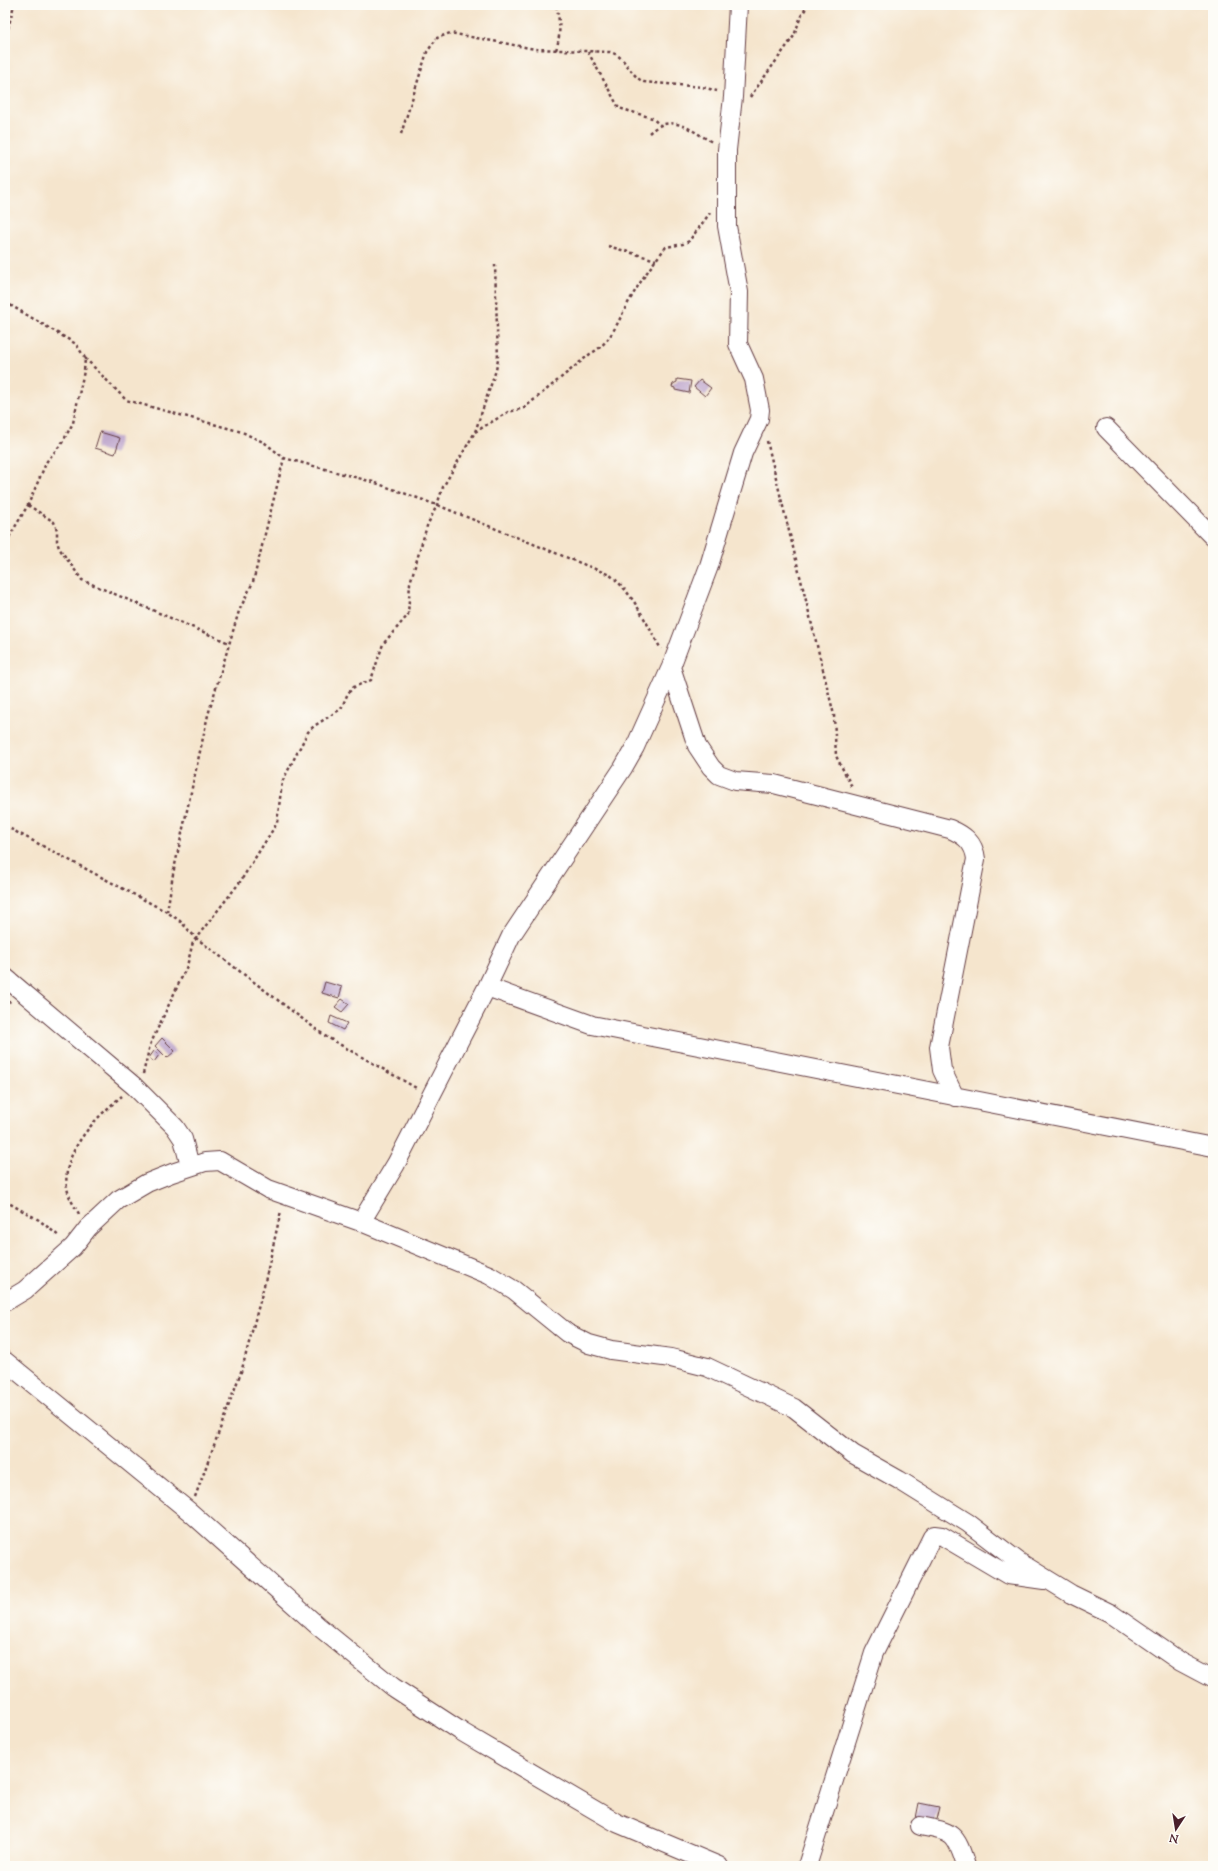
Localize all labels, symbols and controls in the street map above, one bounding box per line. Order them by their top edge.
north arrow [1156,1809,1196,1849]
text: N [1168,1829,1181,1847]

